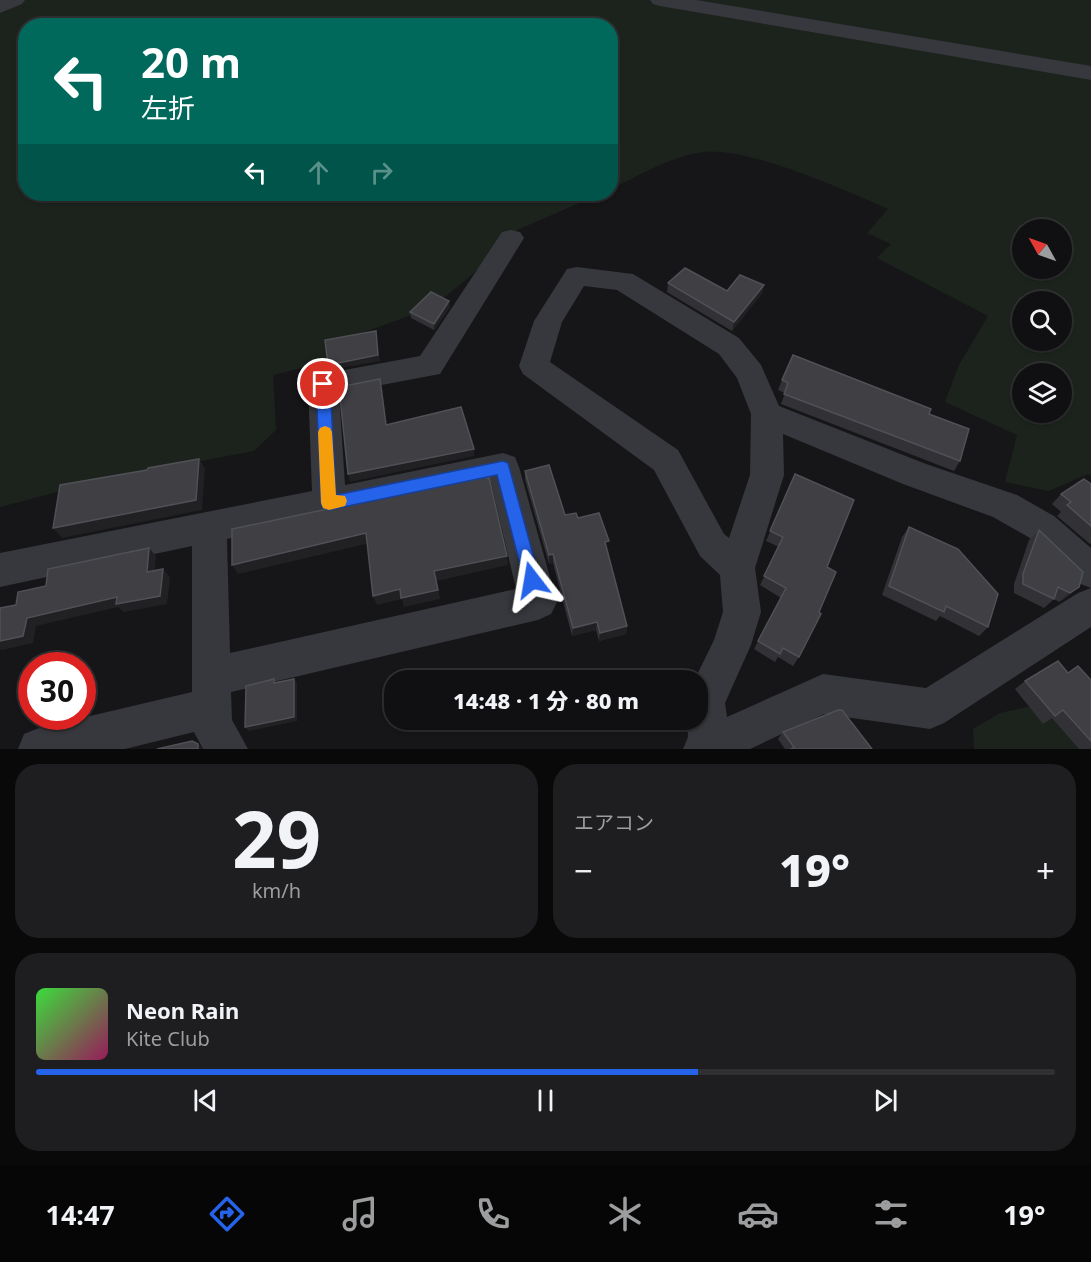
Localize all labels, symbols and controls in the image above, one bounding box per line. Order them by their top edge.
text: 20 m [141,33,241,90]
icon: left [42,42,120,120]
text: 左折 [141,89,195,126]
icon: left [239,156,272,189]
icon: ahead [302,156,335,189]
icon: right [365,156,398,189]
north arrow [1012,219,1072,279]
map controls [1012,219,1072,423]
button: search [1012,291,1072,351]
pin [297,358,348,409]
button: layers [1012,363,1072,423]
icon: arrive [306,367,339,400]
position arrow [500,548,564,612]
speed limit sign: 30 [18,652,96,730]
text: 14:48 · 1 分 · 80 m [453,685,639,715]
text: 29 [232,785,321,891]
text: エアコン [574,809,654,836]
text: 19° [779,839,850,900]
text: − [574,848,593,893]
text: + [1036,848,1055,893]
text: km/h [252,877,301,904]
text: Neon Rain [126,995,239,1025]
text: Kite Club [126,1025,210,1052]
icon: previous [189,1084,222,1117]
icon: pause [529,1084,562,1117]
icon: next [869,1084,902,1117]
icon: directions [206,1193,248,1235]
icon: music [339,1193,381,1235]
icon: phone [472,1193,514,1235]
icon: climate [604,1193,646,1235]
icon: car [737,1193,779,1235]
icon: filters [870,1193,912,1235]
text: 14:47 [45,1196,115,1233]
text: 19° [1003,1196,1046,1233]

